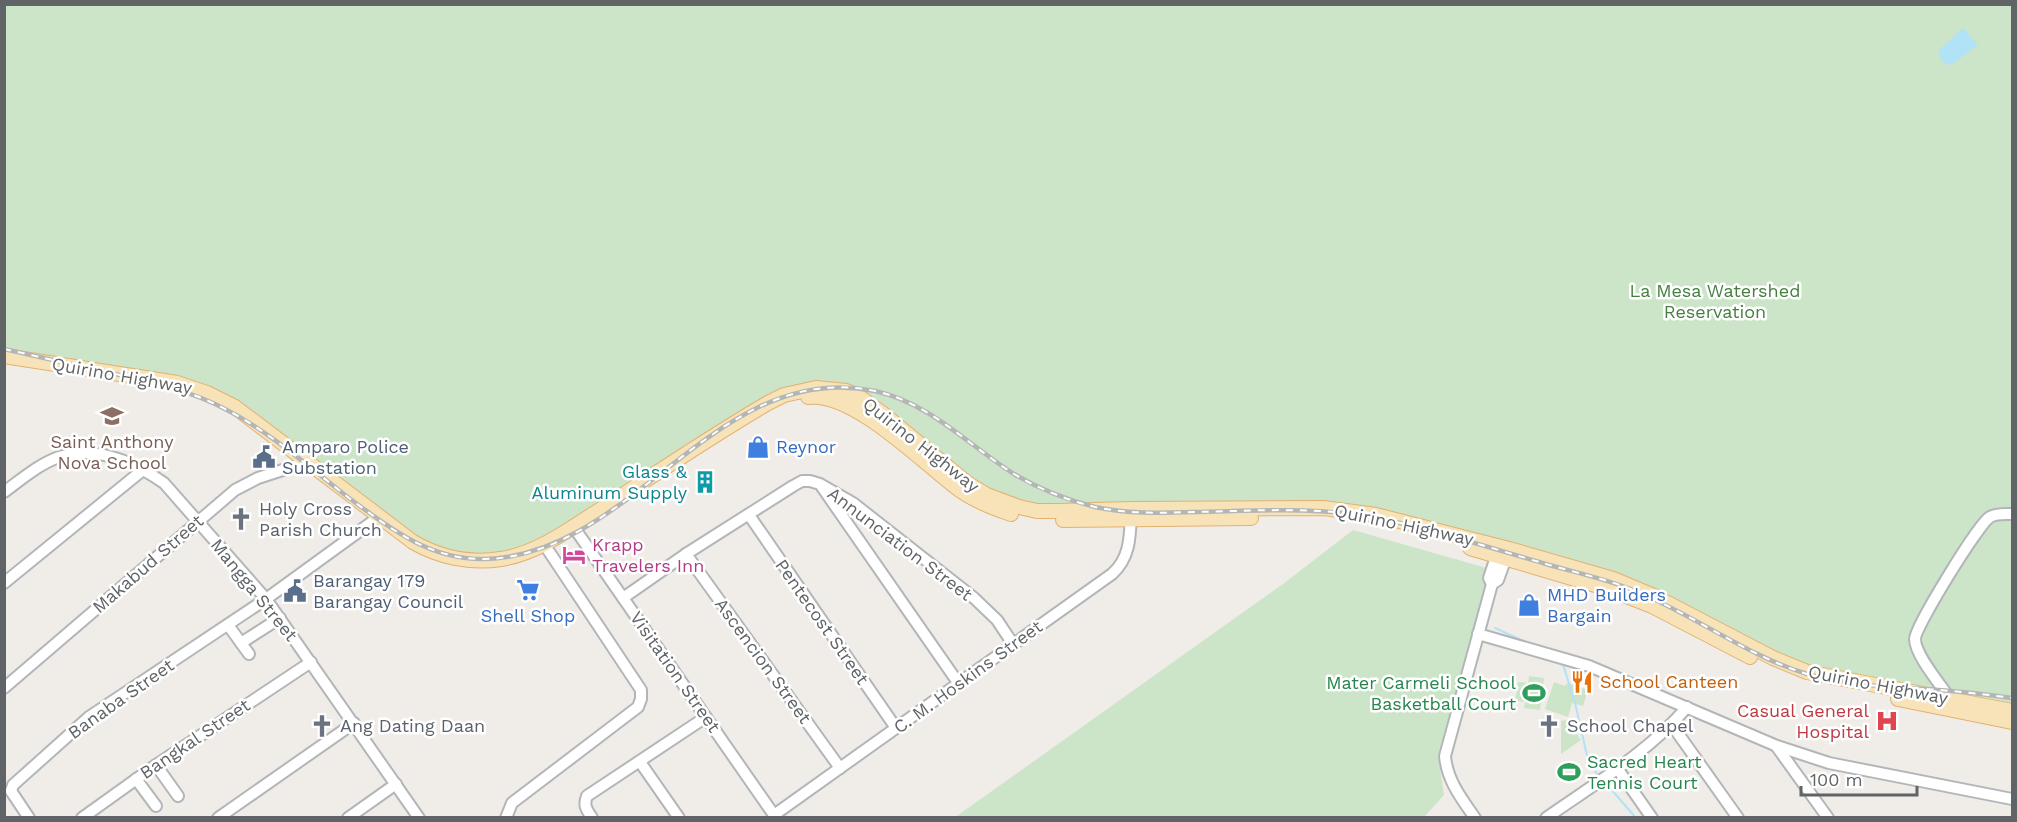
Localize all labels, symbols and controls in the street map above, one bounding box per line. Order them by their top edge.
park label: La Mesa Watershed Reservation [1630,280,1800,322]
street label: Quirino Highway [50,353,195,398]
street label: Quirino Highway [859,393,984,497]
school or university icon: Saint Anthony Nova School [99,403,125,429]
place label: Saint Anthony Nova School [51,431,174,473]
shop icon: Reynor [745,434,771,460]
place label: Amparo Police Substation [282,436,409,478]
place label: Reynor [776,436,836,457]
public building icon: Amparo Police Substation [251,444,277,470]
place label: Glass & Aluminum Supply [532,461,688,503]
building icon: Glass & Aluminum Supply [692,469,718,495]
street label: Annunciation Street [824,482,977,605]
place label: Holy Cross Parish Church [259,498,382,540]
street label: Quirino Highway [1332,499,1476,550]
church icon: Holy Cross Parish Church [228,506,254,532]
street label: Makabud Street [88,510,208,617]
street label: Mangga Street [207,534,302,646]
place label: Krapp Travelers Inn [592,534,704,576]
hotel icon: Krapp Travelers Inn [561,542,587,568]
street label: Pentecost Street [771,555,874,689]
place label: Barangay 179 Barangay Council [313,570,464,612]
supermarket icon: Shell Shop [515,577,541,603]
public building icon: Barangay 179 Barangay Council [282,578,308,604]
place label: MHD Builders Bargain [1547,584,1666,626]
shop icon: MHD Builders Bargain [1516,592,1542,618]
street label: Ascencion Street [711,594,816,728]
place label: Shell Shop [481,605,575,626]
street label: Visitation Street [626,607,725,737]
street label: C. M. Hoskins Street [889,615,1047,738]
street label: Banaba Street [64,654,178,743]
street label: Quirino Highway [1806,661,1950,708]
restaurant icon: School Canteen [1569,669,1595,695]
place label: School Canteen [1600,671,1738,692]
place label: Mater Carmeli School Basketball Court [1326,672,1516,714]
sports icon: Mater Carmeli School Basketball Court [1521,680,1547,706]
street label: Bangkal Street [136,694,254,783]
place label: Casual General Hospital [1737,700,1869,742]
hospital icon: Casual General Hospital [1874,708,1900,734]
church icon: Ang Dating Daan [309,713,335,739]
church icon: School Chapel [1536,713,1562,739]
place label: Ang Dating Daan [340,715,485,736]
place label: School Chapel [1567,715,1694,736]
place label: Sacred Heart Tennis Court [1587,751,1702,793]
sports icon: Sacred Heart Tennis Court [1556,759,1582,785]
scale bar [1801,759,1916,797]
text: 100 m [1810,769,1863,790]

